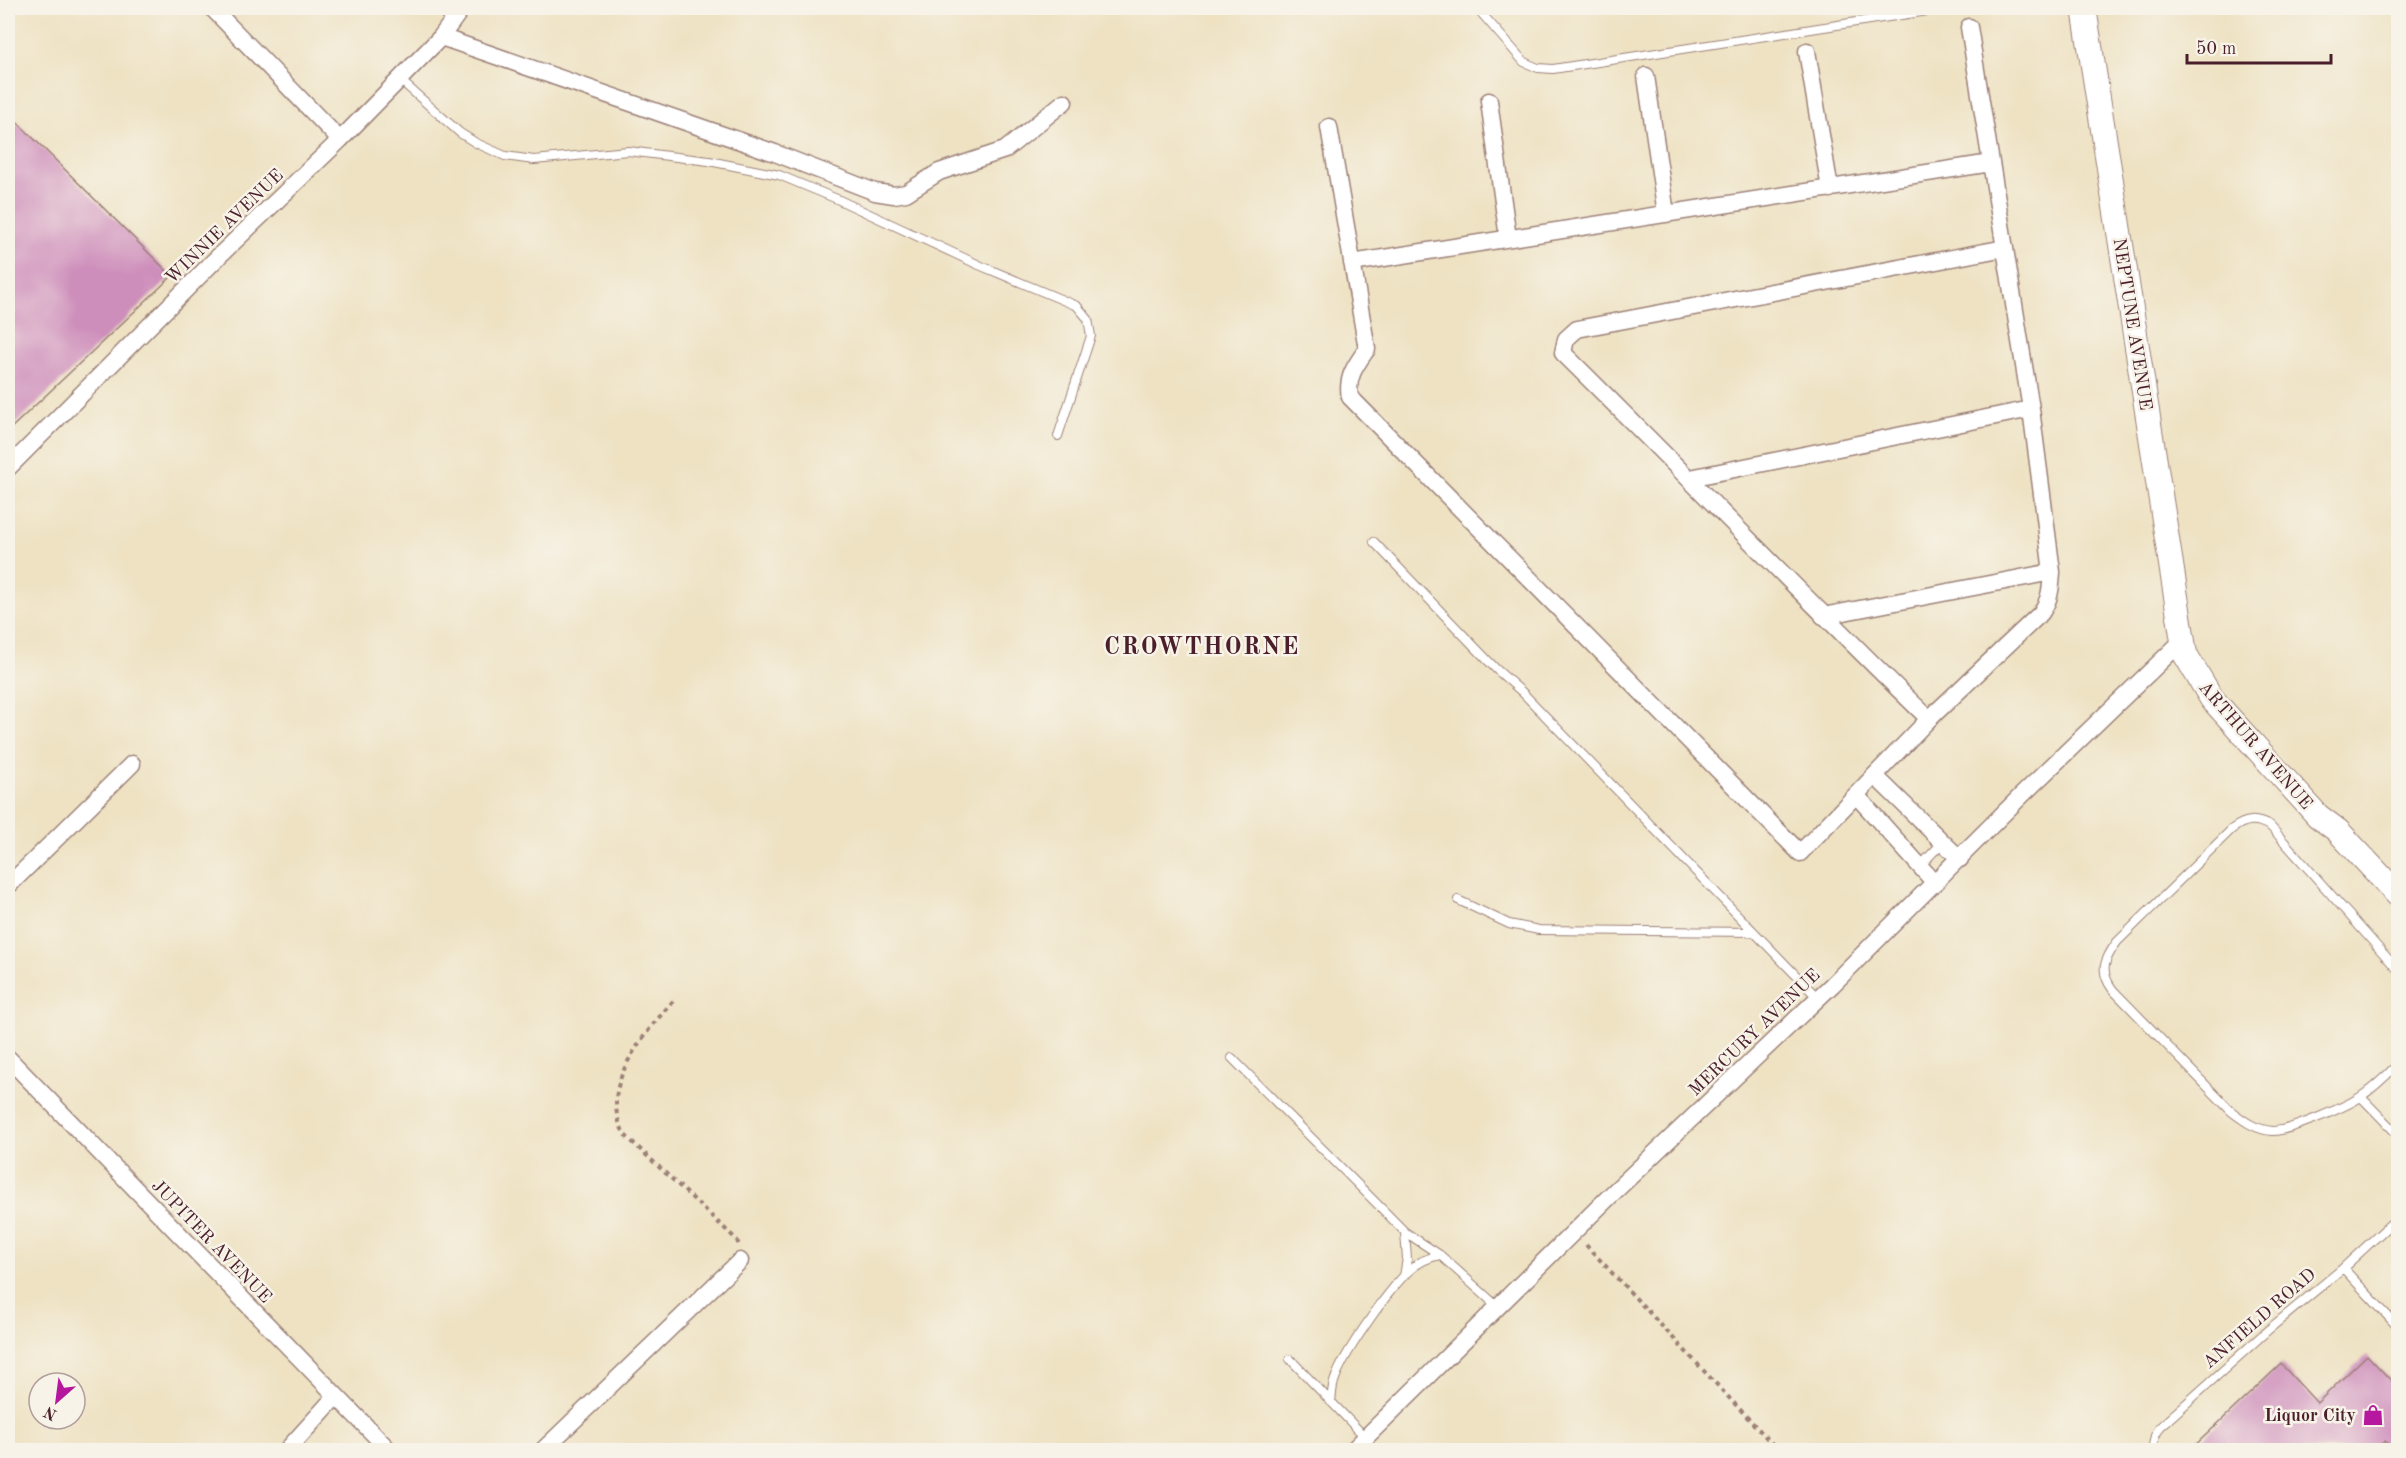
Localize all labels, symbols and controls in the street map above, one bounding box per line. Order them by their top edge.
scale bar [2187,27,2331,65]
text: 50 m [2196,40,2236,58]
street label: WINNIE AVENUE [162,166,287,287]
street label: NEPTUNE AVENUE [2109,237,2155,412]
district label: CROWTHORNE [1104,636,1300,660]
street label: ARTHUR AVENUE [2195,678,2316,813]
street label: MERCURY AVENUE [1686,966,1824,1100]
street label: JUPITER AVENUE [148,1177,275,1307]
street label: ANFIELD ROAD [2200,1265,2319,1372]
north arrow [27,1371,87,1431]
text: N [41,1402,60,1422]
shop icon: Liquor City [2361,1403,2385,1427]
place label: Liquor City [2264,1407,2356,1425]

